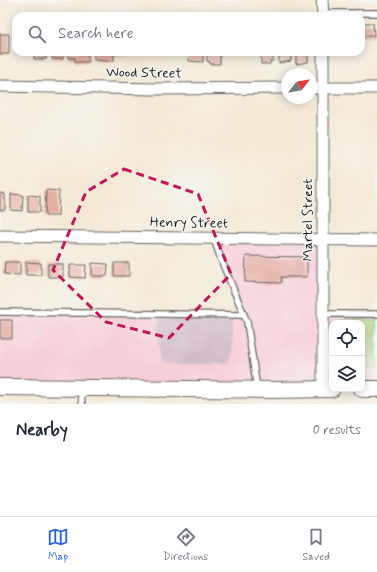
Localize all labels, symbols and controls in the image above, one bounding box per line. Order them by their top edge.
search box [12,12,365,56]
icon: search [26,23,48,45]
text: Search here [58,24,134,44]
street label: Wood Street [106,63,182,83]
north arrow [281,68,317,104]
street label: Martel Street [299,178,317,262]
street label: Henry Street [150,213,228,233]
map controls [329,320,365,392]
button: locate [329,320,365,356]
button: layers [329,356,365,392]
text: Nearby [16,419,68,441]
text: 0 results [313,422,361,439]
tab: Map [47,526,69,564]
tab: Directions [163,526,208,564]
tab: Saved [302,526,330,564]

